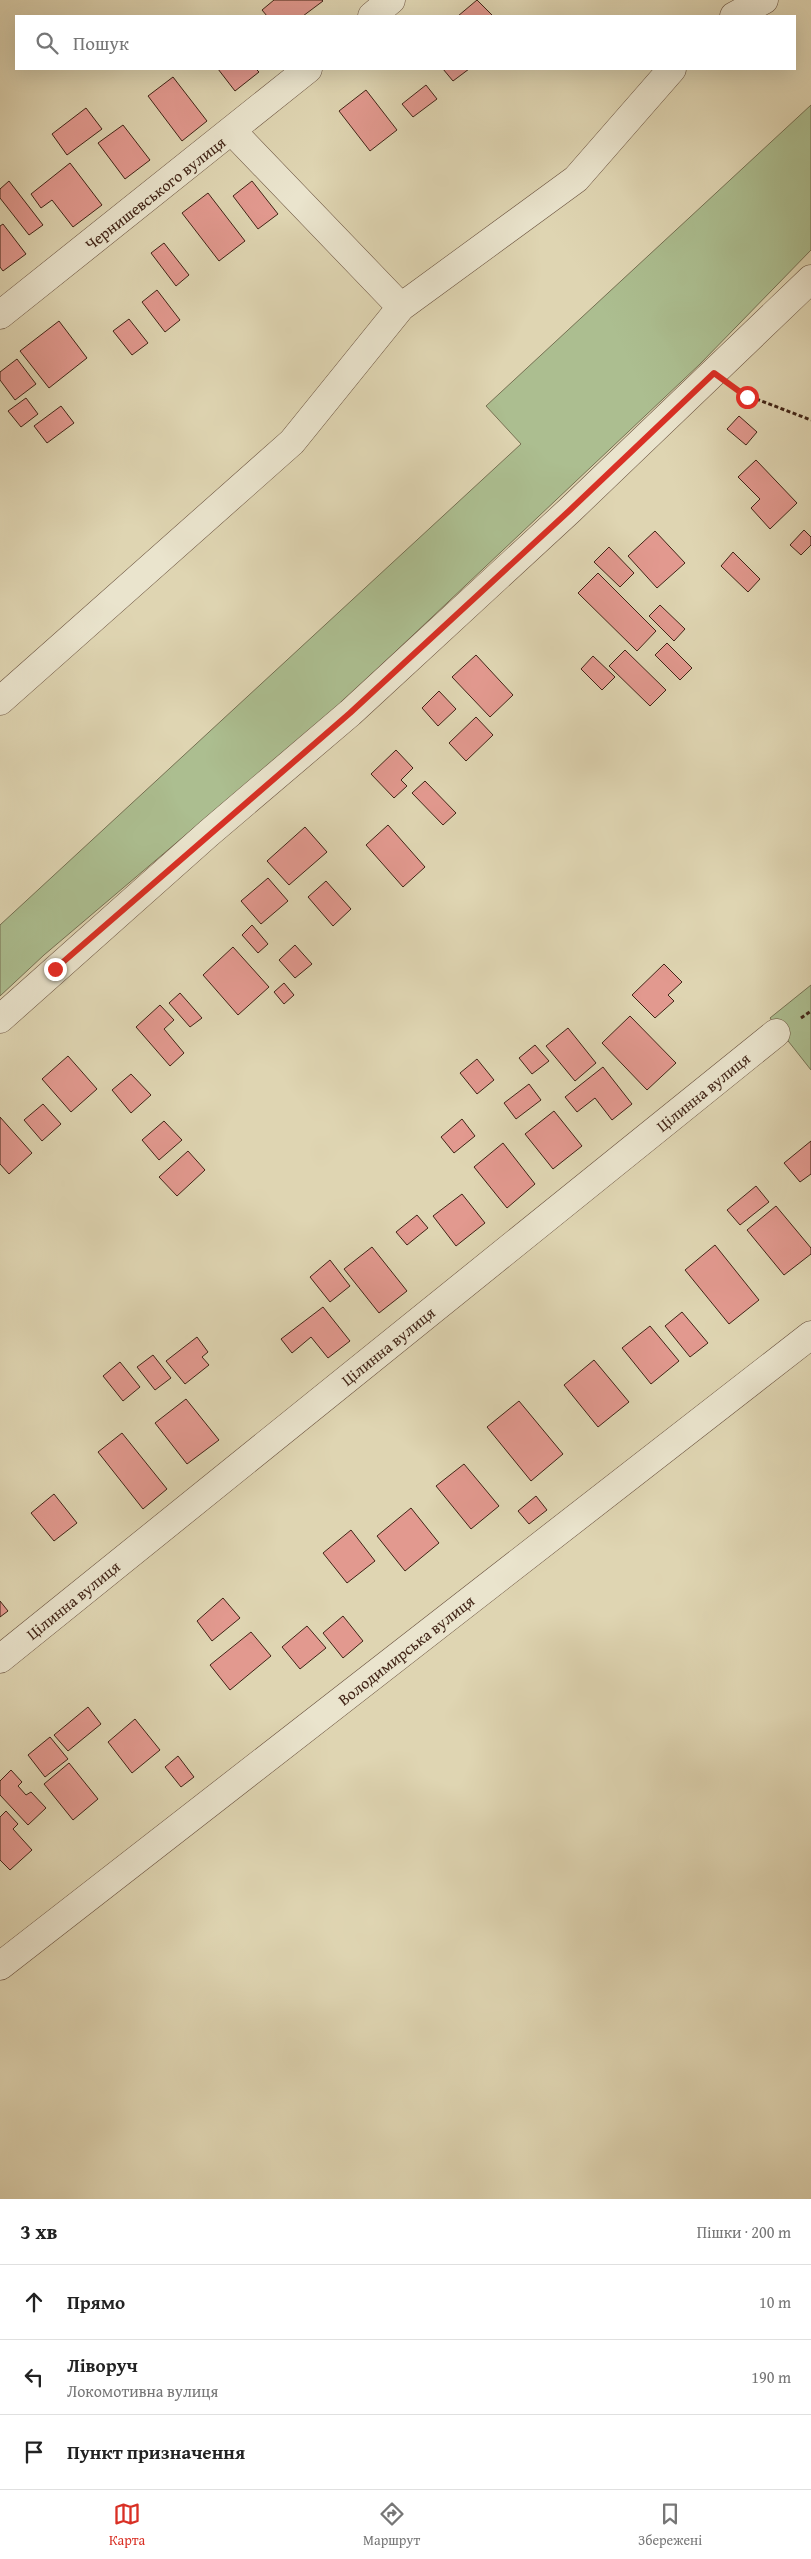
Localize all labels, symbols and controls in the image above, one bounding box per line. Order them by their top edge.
search box [15,15,796,70]
icon: search [33,29,61,57]
text: Пошук [73,29,129,57]
street label: Чернишевського вулиця [79,130,231,256]
route start [736,386,759,409]
route end [44,958,67,981]
street label: Цілинна вулиця [651,1047,755,1137]
street label: Цілинна вулиця [336,1301,440,1391]
street label: Цілинна вулиця [21,1555,125,1645]
street label: Володимирська вулиця [333,1589,479,1711]
text: 3 хв [20,2216,58,2247]
text: Пішки · 200 m [697,2220,791,2244]
icon: ahead [20,2288,48,2316]
text: Прямо [67,2288,125,2316]
text: 10 m [759,2290,791,2314]
text: Ліворуч [67,2351,138,2379]
icon: left [20,2363,48,2391]
text: 190 m [751,2365,791,2389]
text: Локомотивна вулиця [67,2379,218,2403]
icon: arrive [20,2438,48,2466]
text: Пункт призначення [67,2438,245,2466]
tab: Карта [109,2500,145,2550]
tab: Маршрут [363,2500,420,2550]
tab: Збережені [638,2500,702,2550]

